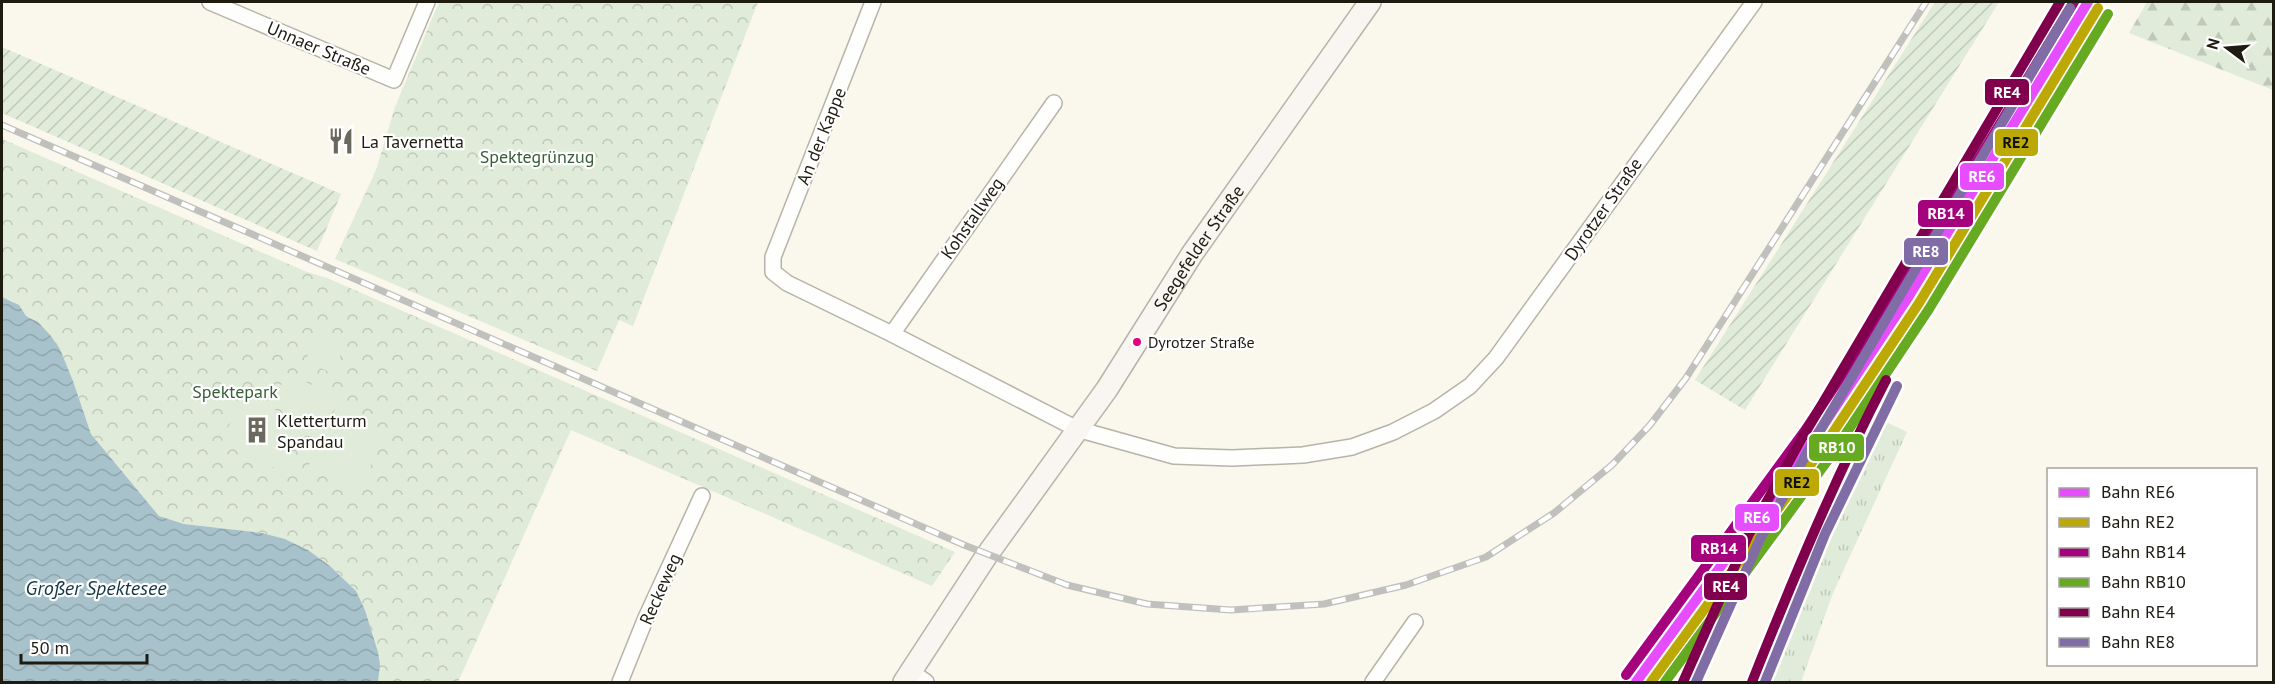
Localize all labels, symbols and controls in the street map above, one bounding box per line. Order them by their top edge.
street label: Unnaer Straße [263,16,375,80]
north arrow [2197,18,2257,78]
text: N [2202,36,2224,52]
line badge: RE4 [1984,78,2030,106]
text: RE4 [1993,82,2021,102]
street label: An der Kappe [791,84,851,188]
restaurant icon: La Tavernetta [326,126,356,156]
line badge: RE2 [1994,128,2039,157]
place label: La Tavernetta [361,130,464,153]
text: RE2 [2002,132,2030,152]
park label: Spektegrünzug [480,145,594,168]
street label: Dyrotzer Straße [1559,153,1647,265]
line badge: RE6 [1959,162,2005,191]
text: RE6 [1968,166,1996,186]
street label: Kohstallweg [936,173,1008,263]
street label: Seegefelder Straße [1148,180,1249,315]
line badge: RB14 [1917,199,1974,228]
text: RB14 [1927,203,1965,223]
line badge: RE8 [1903,237,1949,266]
text: RE8 [1912,241,1940,261]
place label: Dyrotzer Straße [1148,332,1255,352]
marker: Dyrotzer Straße [1131,336,1143,348]
park label: Spektepark [192,380,278,403]
place label: Kletterturm Spandau [277,409,367,453]
building icon: Kletterturm Spandau [242,415,272,445]
line badge: RB10 [1808,433,1865,462]
text: RB10 [1818,437,1856,457]
line badge: RE2 [1774,468,1820,497]
legend [2047,468,2257,666]
text: RE2 [1783,472,1811,492]
text: Bahn RE6 [2101,480,2175,503]
line badge: RE6 [1734,503,1780,532]
text: RE6 [1743,507,1771,527]
text: Bahn RE2 [2101,510,2175,533]
line badge: RB14 [1690,534,1747,563]
text: RB14 [1700,538,1738,558]
text: Bahn RB14 [2101,540,2186,563]
street label: Reckeweg [634,550,686,628]
text: Bahn RB10 [2101,570,2186,593]
line badge: RE4 [1703,572,1748,601]
water label: Großer Spektesee [26,575,167,601]
text: RE4 [1712,576,1740,596]
text: Bahn RE4 [2101,600,2175,623]
scale bar [21,627,147,665]
text: Bahn RE8 [2101,630,2175,653]
text: 50 m [30,636,69,659]

